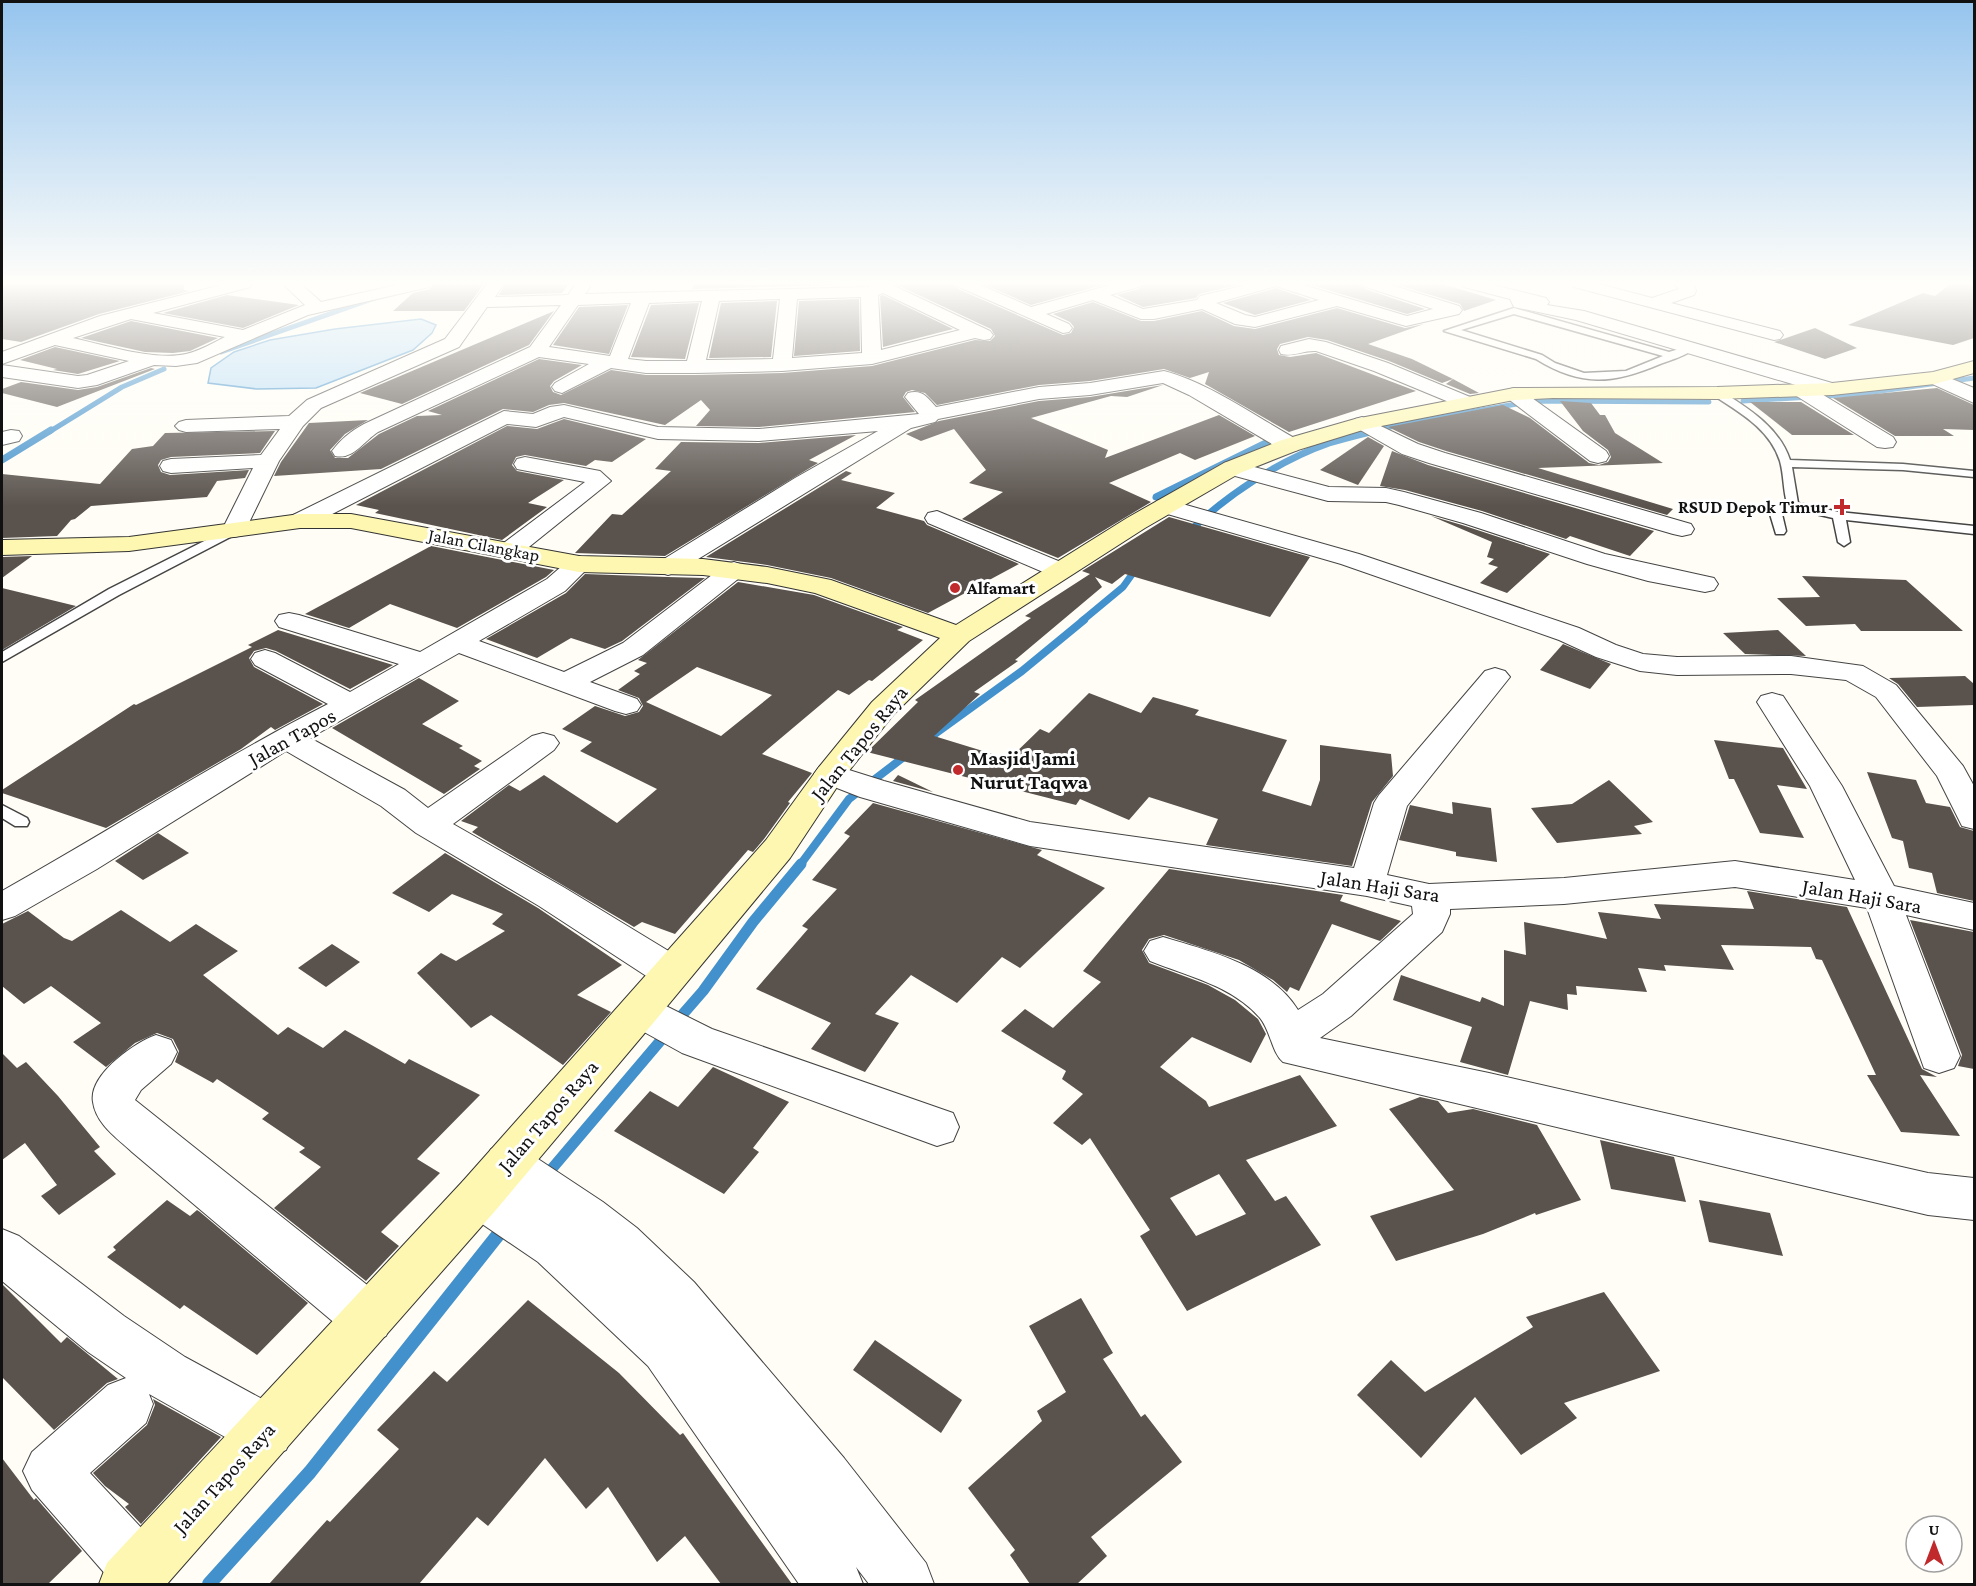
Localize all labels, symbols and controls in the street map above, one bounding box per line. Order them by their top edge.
place label: RSUD Depok Timur [1678,497,1828,517]
marker: RSUD Depok Timur [1833,498,1851,516]
street label: Jalan Cilangkap [425,524,541,566]
place label: Alfamart [966,578,1036,598]
marker: Alfamart [948,581,962,595]
street label: Jalan Tapos Raya [804,681,913,807]
street label: Jalan Tapos [242,703,340,772]
place label: Masjid Jami Nurut Taqwa [970,746,1089,794]
marker: Masjid Jami Nurut Taqwa [951,763,965,777]
street label: Jalan Haji Sara [1317,864,1442,907]
street label: Jalan Haji Sara [1798,873,1924,918]
street label: Jalan Tapos Raya [491,1055,603,1179]
street label: Jalan Tapos Raya [167,1417,280,1540]
north arrow [1904,1514,1964,1574]
text: U [1929,1521,1940,1538]

